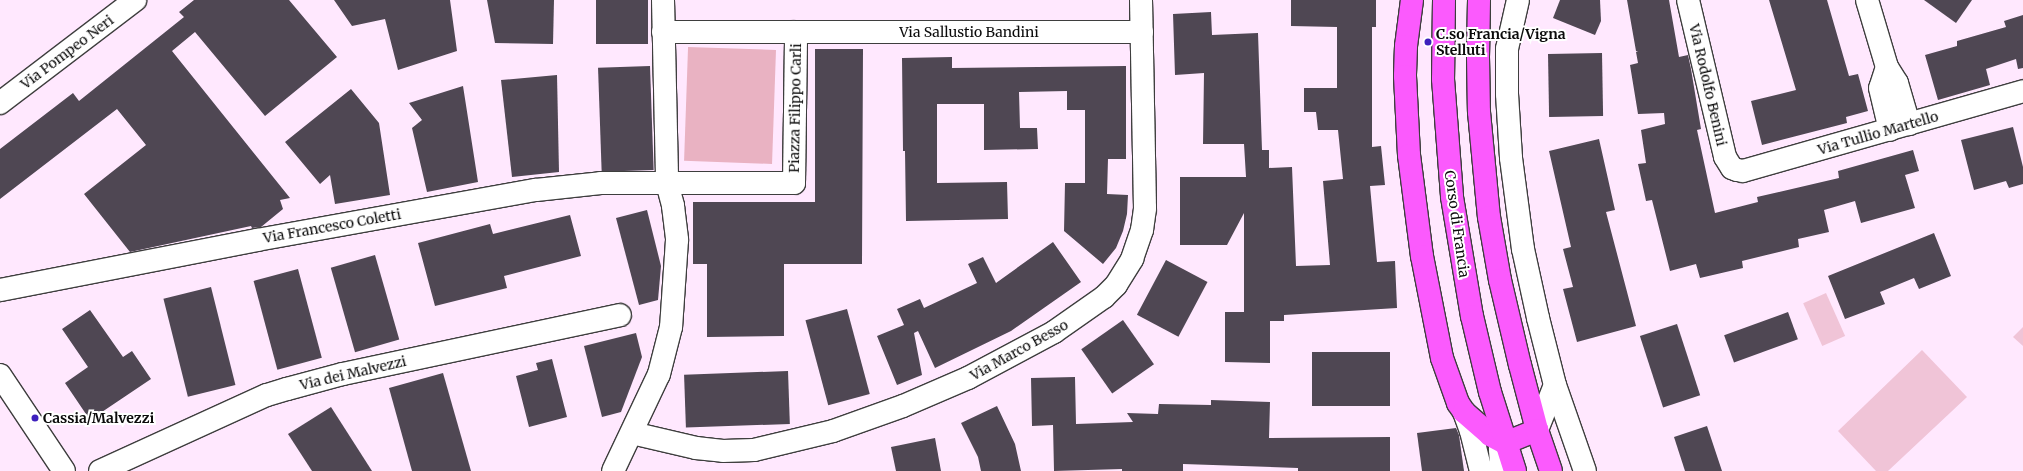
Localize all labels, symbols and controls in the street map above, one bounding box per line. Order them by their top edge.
street label: Via Pompeo Neri [17,12,117,92]
street label: Via Rodolfo Benini [1686,22,1730,148]
street label: Via Sallustio Bandini [899,24,1039,40]
place label: C.so Francia/Vigna Stelluti [1436,26,1565,58]
marker: C.so Francia/Vigna Stelluti [1423,37,1433,47]
street label: Piazza Filippo Carli [785,43,805,173]
street label: Via Tullio Martello [1816,108,1940,158]
street label: Corso di Francia [1441,169,1473,279]
street label: Via Francesco Coletti [262,206,402,246]
street label: Via Marco Besso [967,316,1071,384]
street label: Via dei Malvezzi [298,353,408,393]
place label: Cassia/Malvezzi [43,410,154,426]
marker: Cassia/Malvezzi [30,413,40,423]

